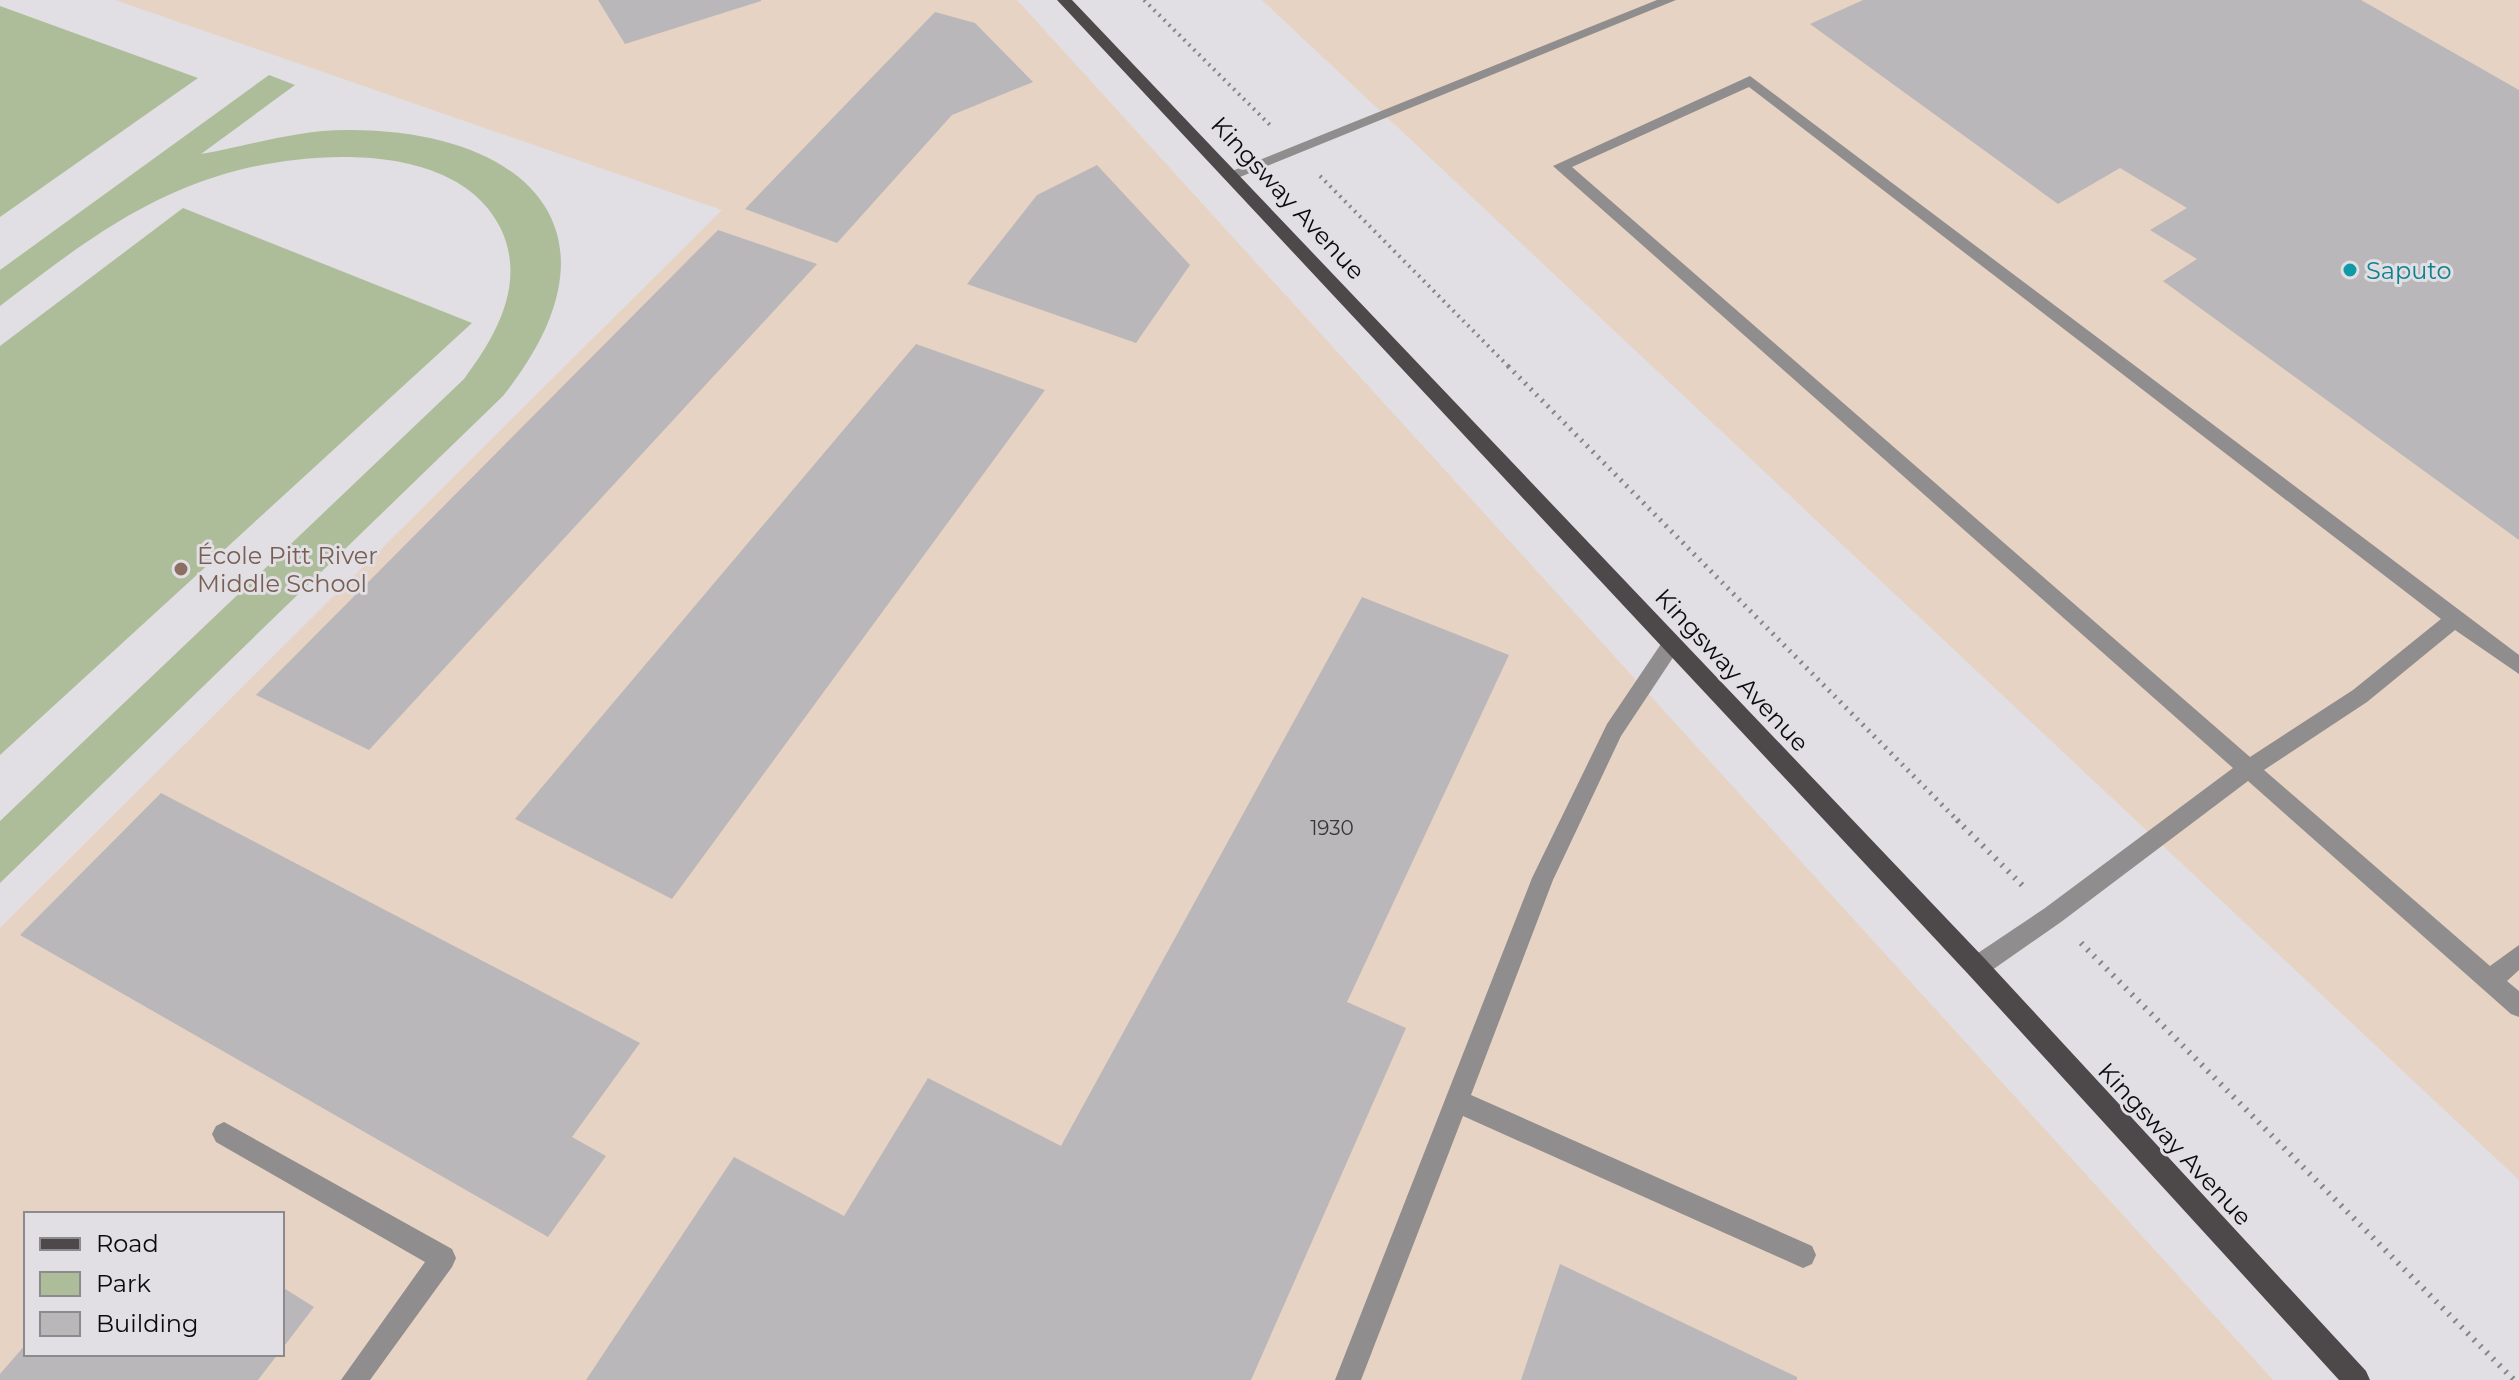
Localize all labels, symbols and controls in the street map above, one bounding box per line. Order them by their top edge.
street label: Kingsway Avenue [1205,111,1371,285]
place label: Saputo [2366,256,2452,285]
marker: Saputo [2341,261,2359,279]
place label: École Pitt River Middle School [197,541,378,598]
marker: École Pitt River Middle School [172,560,190,578]
street label: Kingsway Avenue [1649,583,1815,757]
house number: 1930 [1310,816,1354,840]
street label: Kingsway Avenue [2092,1057,2258,1231]
legend [24,1212,284,1356]
text: Road [96,1229,159,1258]
text: Park [96,1269,151,1298]
text: Building [96,1309,199,1338]

